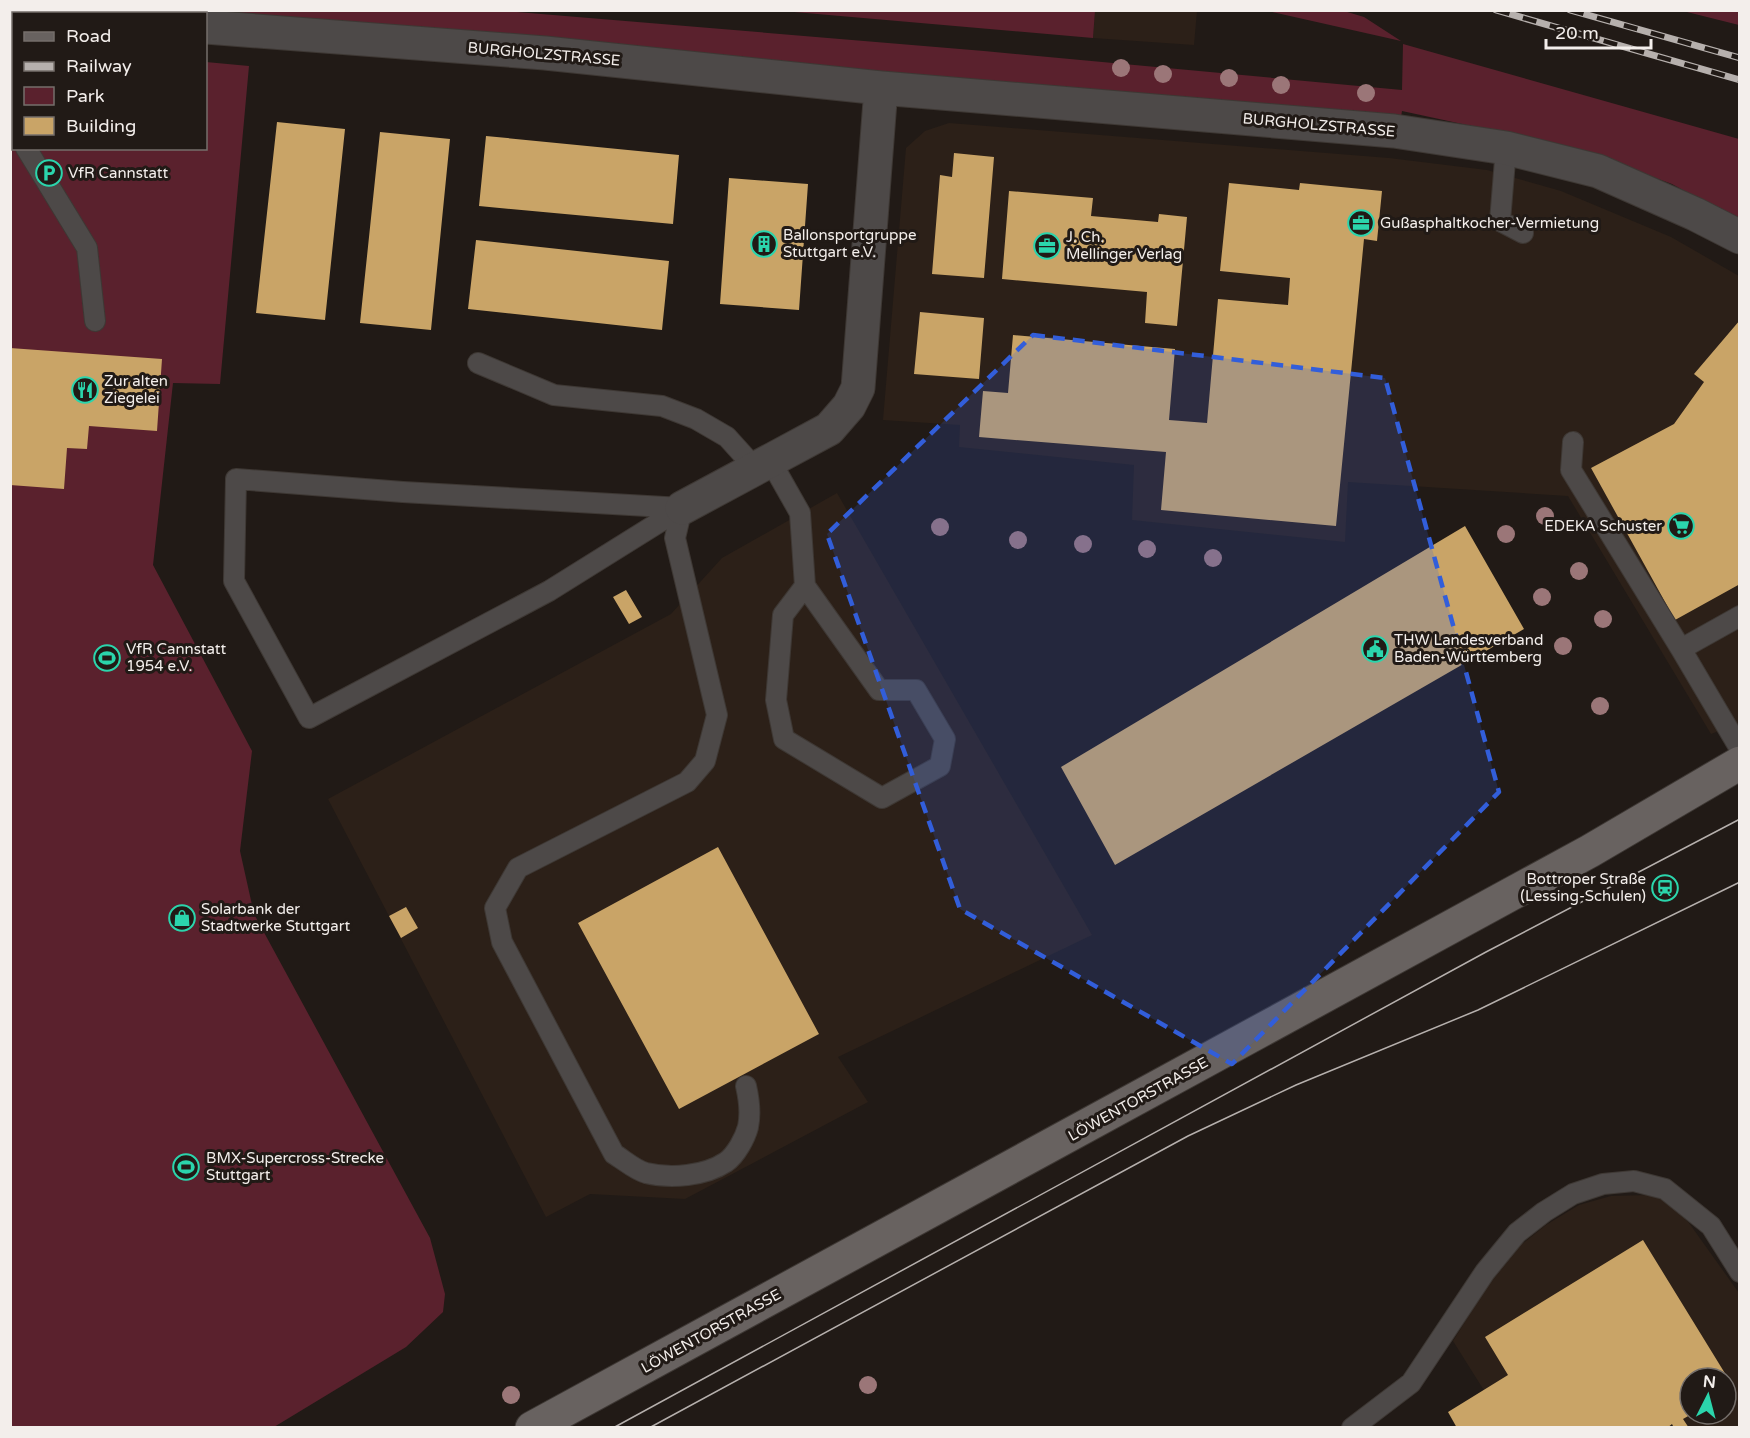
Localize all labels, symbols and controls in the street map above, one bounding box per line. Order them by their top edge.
legend [12,12,207,150]
scale bar [1546,12,1651,50]
text: 20 m [1555,22,1599,44]
text: Road [66,25,111,47]
street label: BURGHOLZSTRASSE [467,38,621,70]
text: Railway [66,55,132,77]
text: Park [66,85,105,107]
street label: BURGHOLZSTRASSE [1242,109,1396,141]
text: Building [66,115,136,137]
parking icon: VfR Cannstatt [34,158,64,188]
place label: VfR Cannstatt [68,164,169,182]
office icon: Gußasphaltkocher-Vermietung [1346,208,1376,238]
place label: Gußasphaltkocher-Vermietung [1380,214,1599,232]
place label: Ballonsportgruppe Stuttgart e.V. [783,226,916,261]
place label: J. Ch. Mellinger Verlag [1066,228,1182,263]
building icon: Ballonsportgruppe Stuttgart e.V. [749,229,779,259]
office icon: J. Ch. Mellinger Verlag [1032,231,1062,261]
place label: Zur alten Ziegelei [104,372,168,407]
restaurant icon: Zur alten Ziegelei [70,375,100,405]
supermarket icon: EDEKA Schuster [1666,511,1696,541]
place label: EDEKA Schuster [1544,517,1662,535]
place label: THW Landesverband Baden-Württemberg [1394,631,1543,666]
public building icon: THW Landesverband Baden-Württemberg [1360,634,1390,664]
place label: VfR Cannstatt 1954 e.V. [126,640,227,675]
sports icon: VfR Cannstatt 1954 e.V. [92,643,122,673]
place label: Bottroper Straße (Lessing-Schulen) [1520,870,1646,905]
station icon: Bottroper Straße (Lessing-Schulen) [1650,873,1680,903]
place label: Solarbank der Stadtwerke Stuttgart [201,900,350,935]
shop icon: Solarbank der Stadtwerke Stuttgart [167,903,197,933]
street label: LÖWENTORSTRASSE [1065,1053,1211,1145]
place label: BMX-Supercross-Strecke Stuttgart [206,1149,384,1184]
sports icon: BMX-Supercross-Strecke Stuttgart [171,1152,201,1182]
street label: LÖWENTORSTRASSE [638,1285,784,1377]
north arrow [1678,1366,1738,1426]
text: N [1702,1371,1717,1393]

